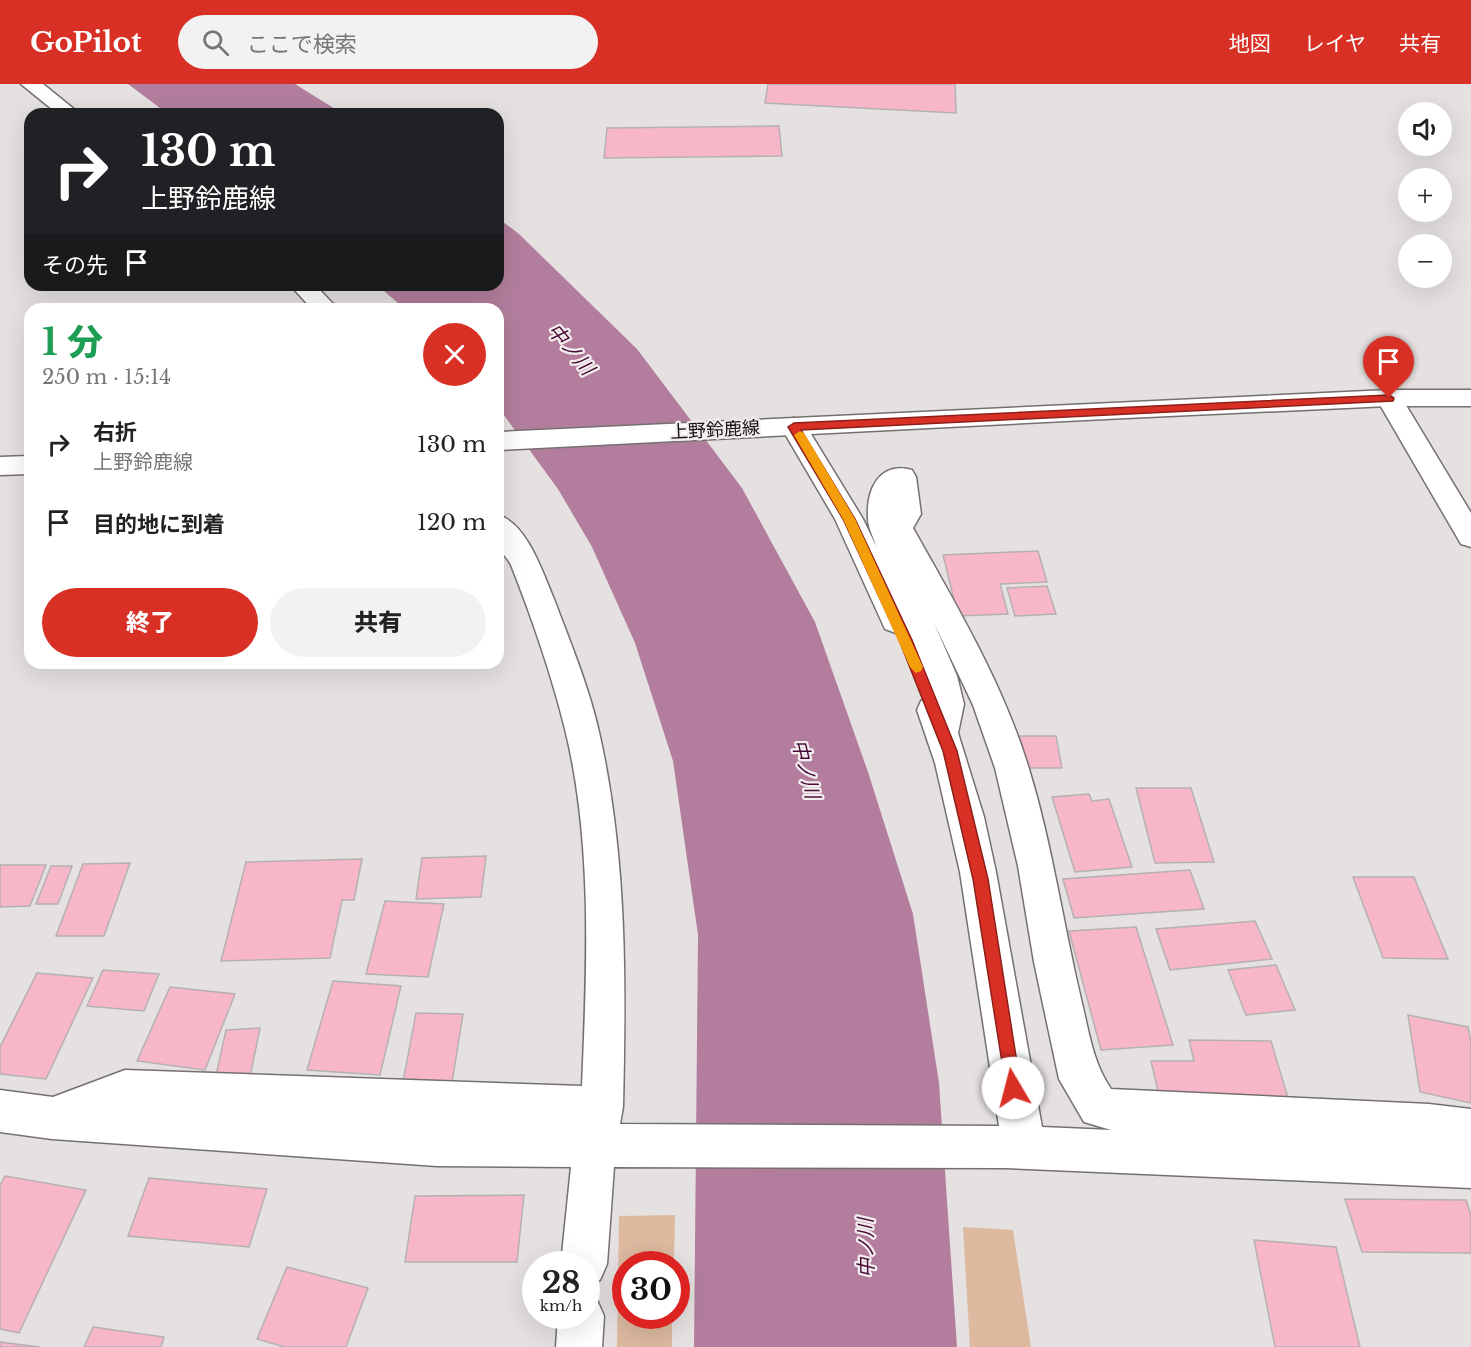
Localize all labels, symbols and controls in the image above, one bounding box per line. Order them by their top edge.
search box [178,15,598,69]
text: GoPilot [30,25,142,60]
icon: search [199,26,232,59]
text: ここで検索 [247,31,357,58]
text: 地図 [1229,31,1271,57]
text: レイヤ [1304,31,1366,57]
text: 共有 [1399,31,1441,57]
map controls [1398,102,1452,288]
button: sound [1398,102,1452,156]
text: 130 m [141,125,275,177]
icon: right [42,132,120,210]
button: + [1398,168,1452,222]
text: 上野鈴鹿線 [141,182,276,215]
button: − [1398,234,1452,288]
icon: arrive [120,246,153,279]
text: その先 [42,252,108,279]
water label: 中ノ川 [543,318,601,381]
text: 1 分 [42,320,103,365]
button: close [423,323,486,386]
pin [1363,336,1414,398]
icon: arrive [1372,345,1405,378]
text: 250 m · 15:14 [42,365,171,389]
street label: 上野鈴鹿線 [669,417,761,443]
text: 右折 [93,419,137,446]
icon: right [42,428,75,461]
text: 130 m [417,431,486,458]
text: 上野鈴鹿線 [93,450,193,474]
icon: arrive [42,506,75,539]
text: 120 m [417,509,486,536]
text: 目的地に到着 [93,511,225,538]
button: 終了 [42,588,258,657]
button: 共有 [270,588,486,657]
water label: 中ノ川 [787,737,825,803]
position arrow [981,1056,1045,1120]
water label: 中ノ川 [853,1216,879,1278]
speed limit sign: 30 [612,1251,690,1329]
text: 28 [542,1264,580,1301]
text: km/h [540,1296,582,1315]

